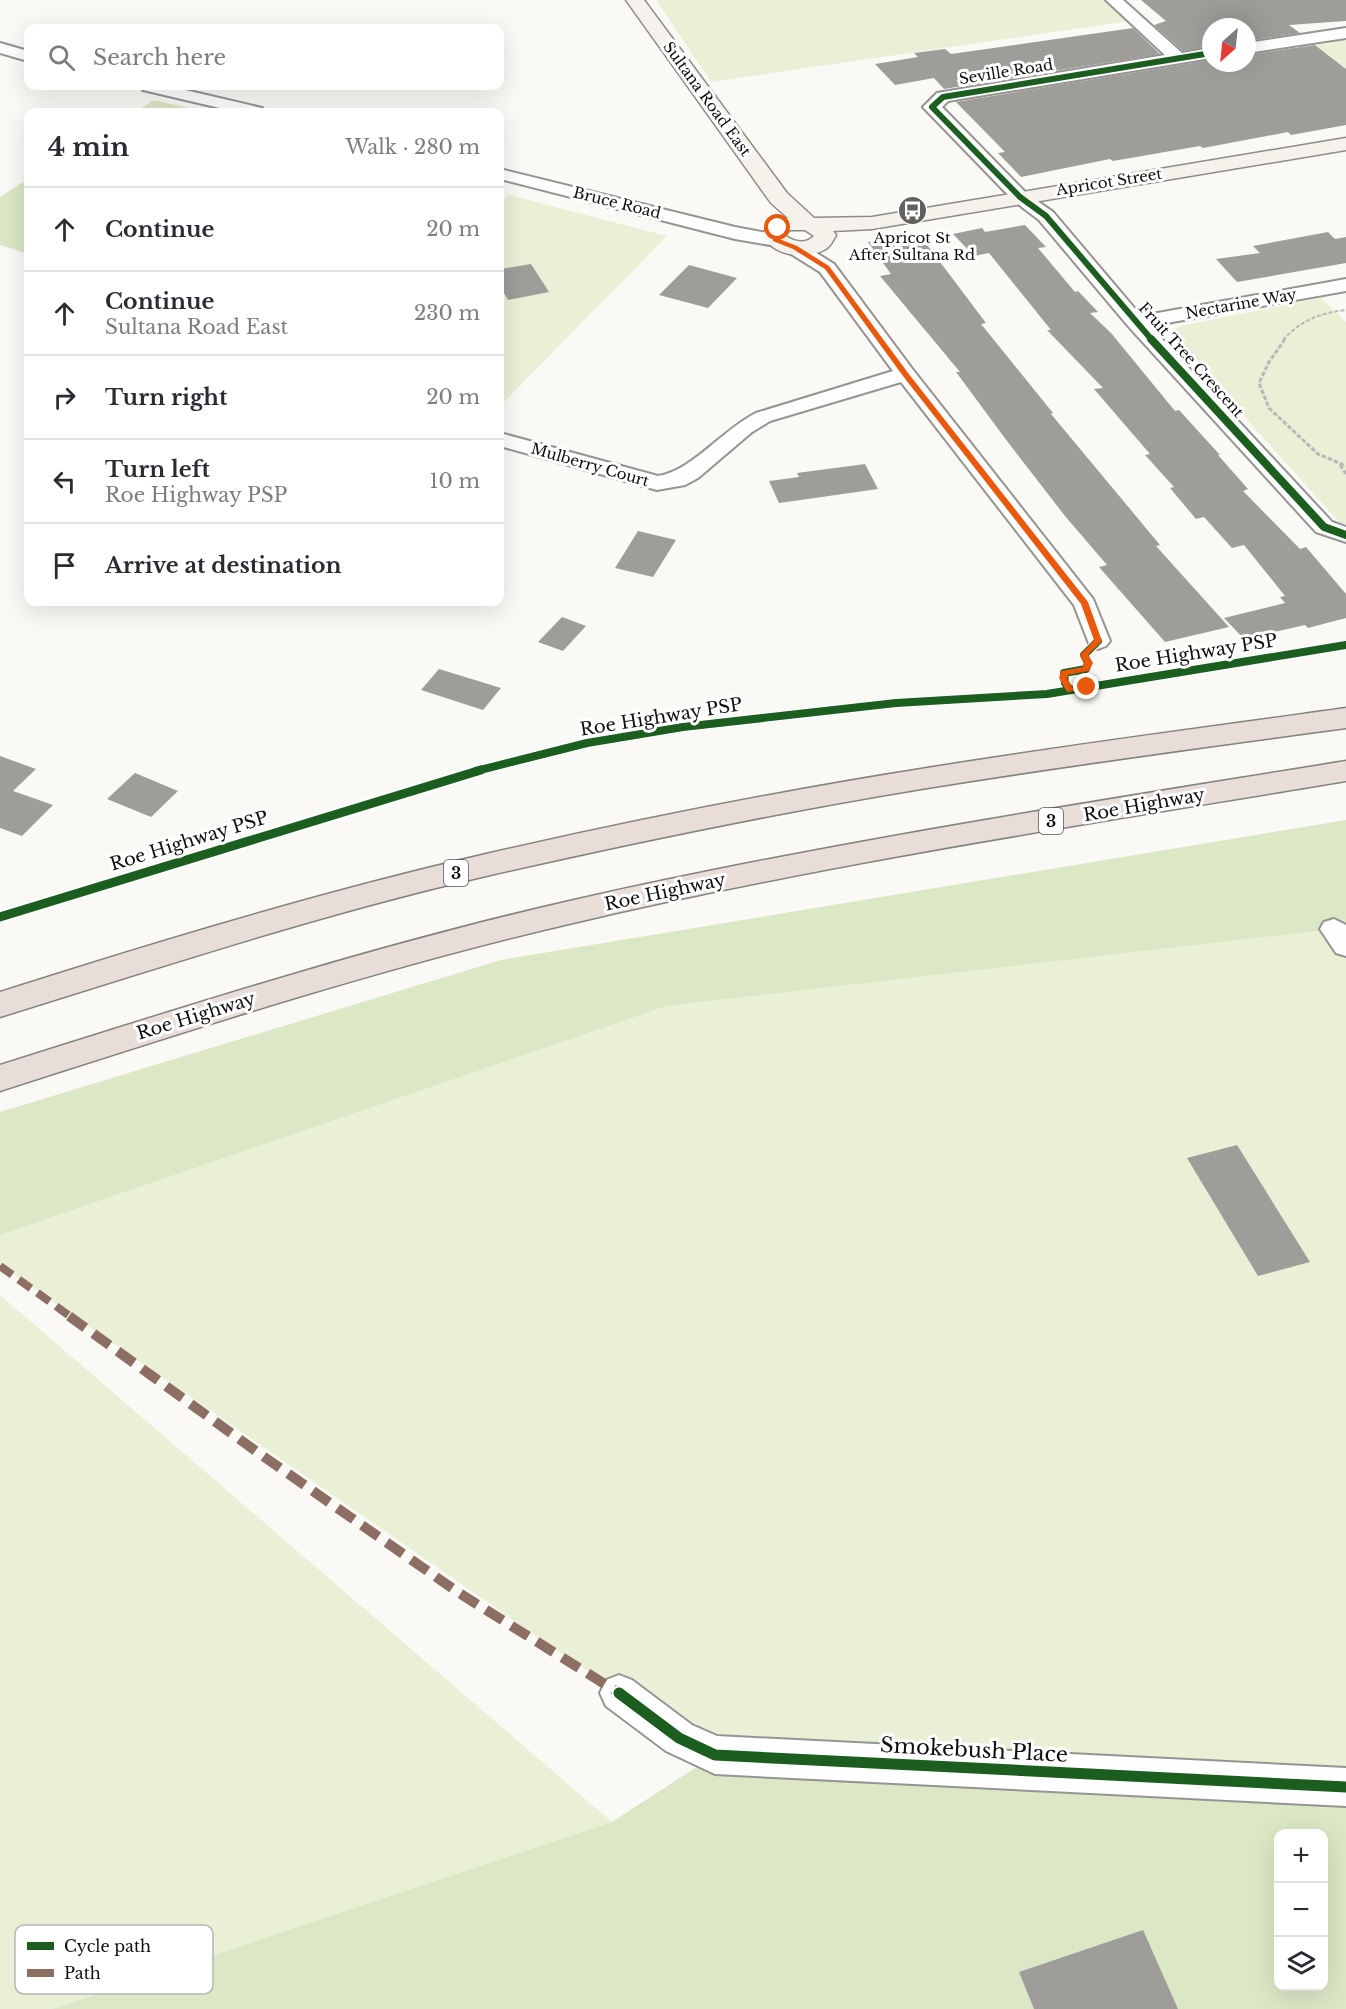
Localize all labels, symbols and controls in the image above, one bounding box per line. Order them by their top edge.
north arrow [1202,18,1256,72]
search box [24,24,504,90]
street label: Sultana Road East [659,38,756,160]
icon: search [45,41,78,74]
text: Search here [93,44,226,71]
street label: Seville Road [958,55,1054,88]
text: 4 min [48,131,129,163]
text: Walk · 280 m [346,135,480,159]
street label: Apricot Street [1054,164,1164,199]
street label: Bruce Road [571,182,663,223]
bus stop icon: Apricot St After Sultana Rd [896,195,928,227]
icon: ahead [48,213,81,246]
route start [764,214,790,240]
text: Continue [105,216,214,243]
text: 20 m [426,217,480,241]
place label: Apricot St After Sultana Rd [848,228,975,264]
street label: Nectarine Way [1184,284,1298,323]
text: Continue [105,288,214,315]
icon: ahead [48,297,81,330]
street label: Fruit Tree Crescent [1135,298,1248,421]
text: 230 m [414,301,480,325]
text: Sultana Road East [105,315,288,339]
icon: right [48,381,81,414]
text: Turn right [105,384,227,411]
text: 20 m [426,385,480,409]
street label: Mulberry Court [529,439,652,491]
text: Turn left [105,456,210,483]
icon: left [48,465,81,498]
text: 10 m [430,469,480,493]
text: Roe Highway PSP [105,483,287,507]
icon: arrive [48,549,81,582]
text: Arrive at destination [105,552,342,579]
street label: Roe Highway PSP [1113,629,1279,677]
route end [1073,673,1099,699]
street label: Roe Highway PSP [578,693,744,741]
street label: Roe Highway [1081,783,1207,827]
street label: Roe Highway PSP [107,806,271,876]
road number: 3 [1039,808,1063,834]
road number: 3 [444,860,468,886]
street label: Roe Highway [603,868,728,916]
street label: Roe Highway [134,987,259,1045]
street label: Smokebush Place [879,1732,1069,1768]
map controls [1274,1829,1328,1991]
button: + [1274,1829,1328,1883]
button: − [1274,1883,1328,1937]
legend [15,1925,213,1994]
text: Cycle path [64,1936,151,1956]
button: layers [1274,1937,1328,1991]
text: Path [64,1963,101,1983]

